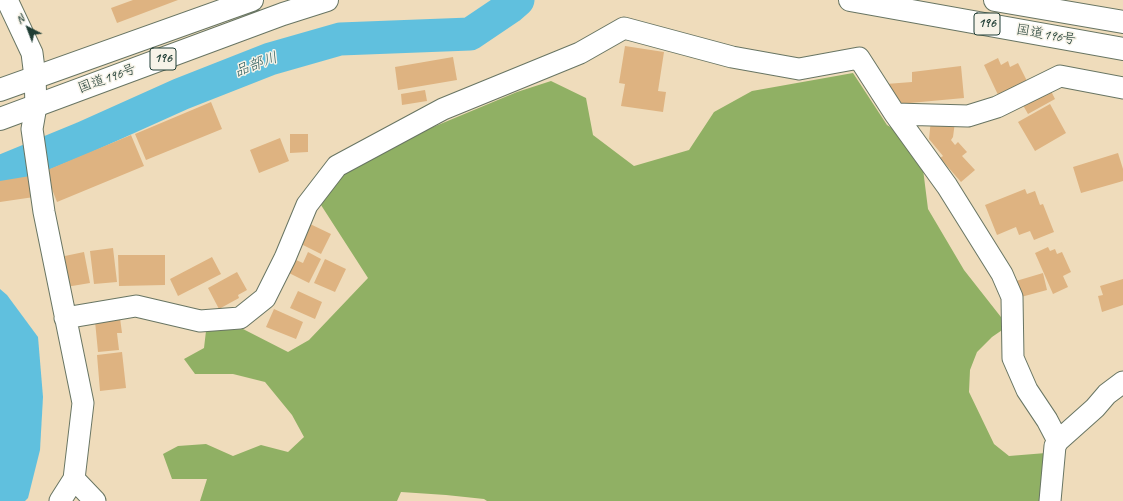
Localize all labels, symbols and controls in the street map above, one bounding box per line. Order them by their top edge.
north arrow [8,8,48,48]
text: N [13,12,27,27]
road number: 196 [974,13,1000,35]
street label: 国道196号 [1015,21,1077,49]
road number: 196 [150,48,176,70]
water label: 品部川 [232,49,280,81]
street label: 国道196号 [76,61,138,97]

